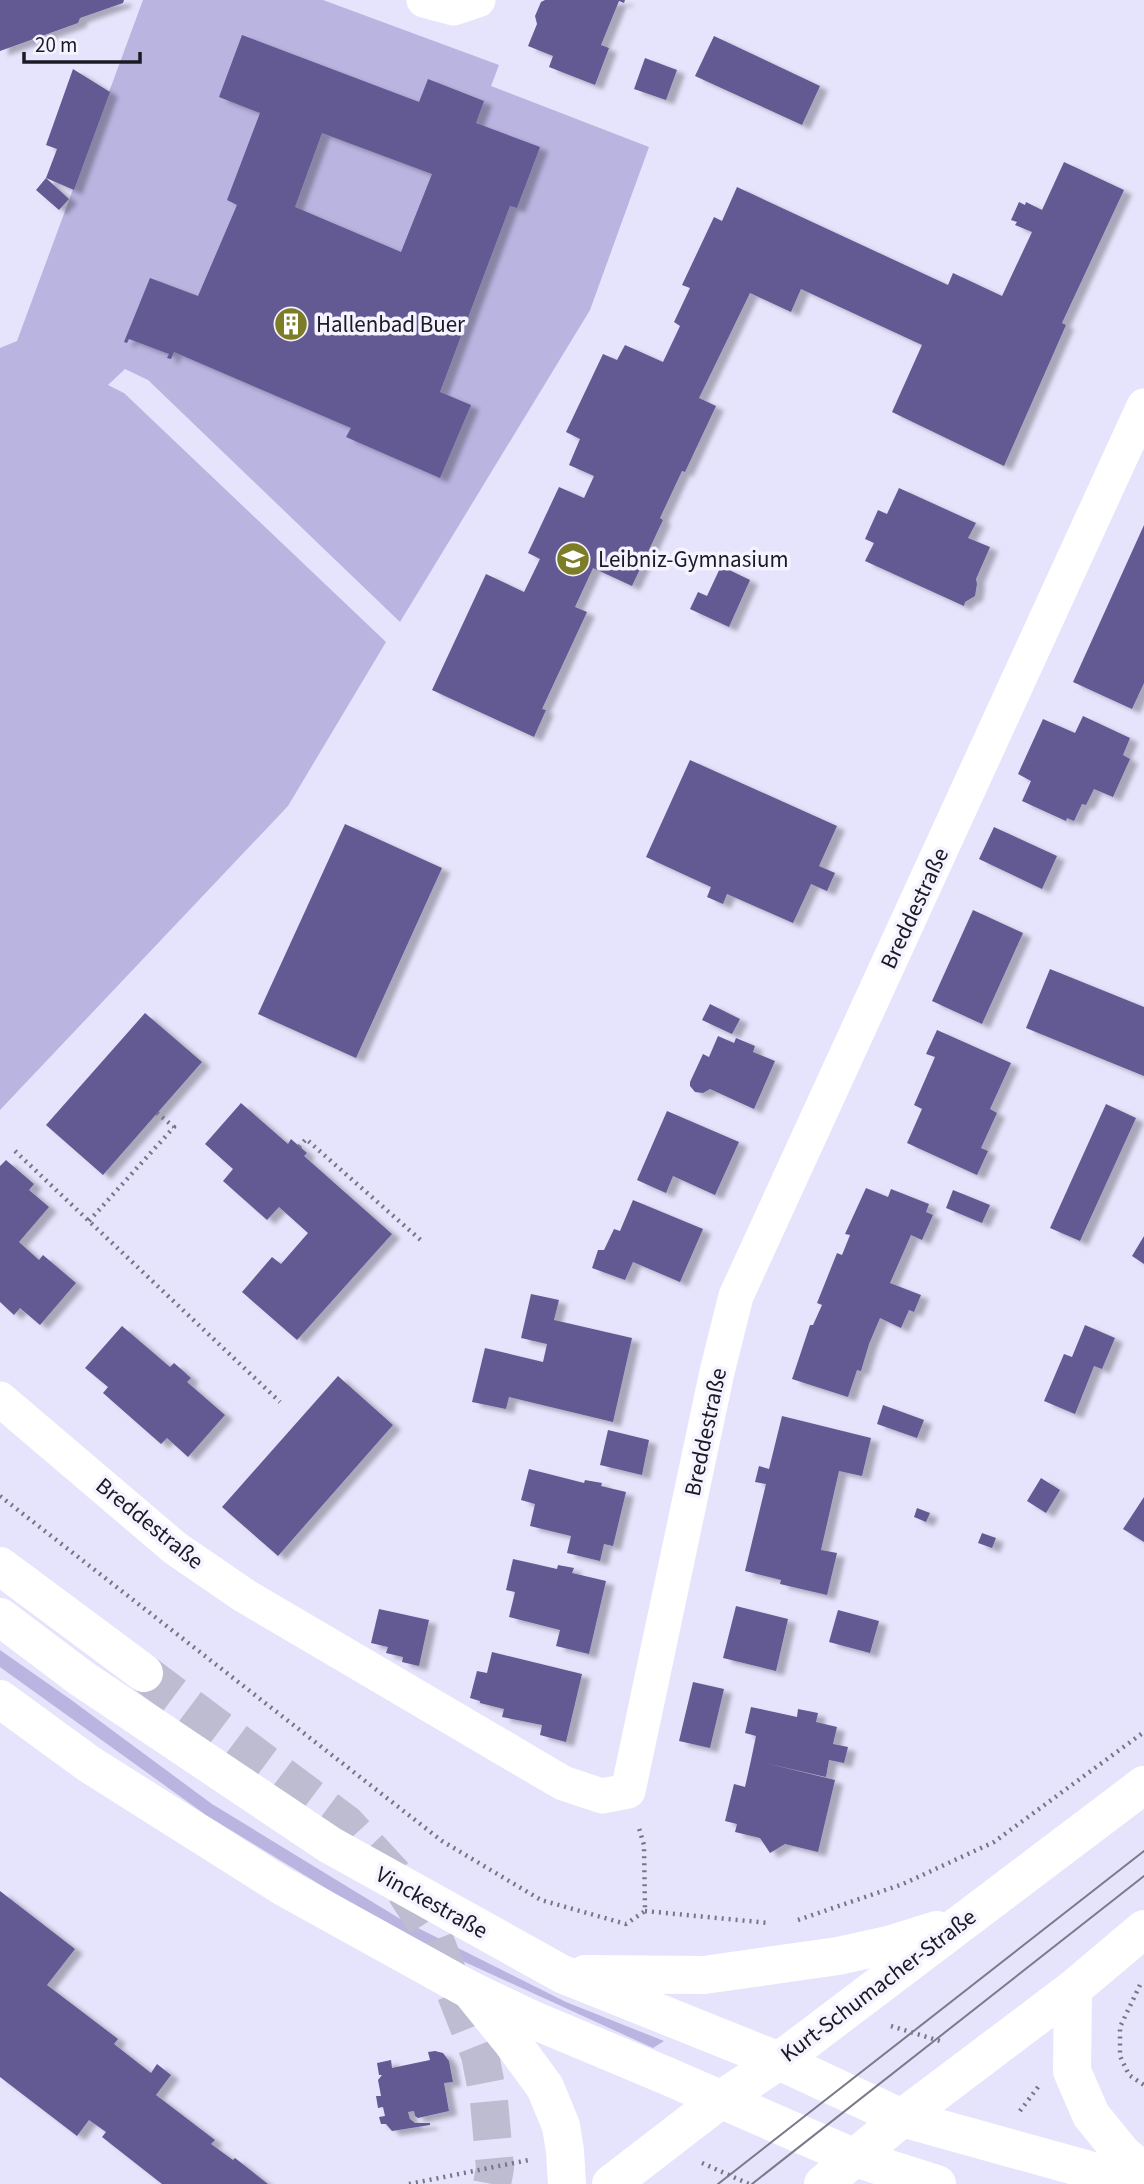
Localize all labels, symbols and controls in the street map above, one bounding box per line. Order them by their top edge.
scale bar [24,21,140,65]
text: 20 m [35,30,77,60]
building icon: Hallenbad Buer [272,305,310,343]
place label: Hallenbad Buer [316,308,466,341]
school or university icon: Leibniz-Gymnasium [554,540,592,578]
place label: Leibniz-Gymnasium [598,543,789,576]
street label: Breddestraße [872,842,957,974]
street label: Breddestraße [676,1365,735,1499]
street label: Breddestraße [89,1470,211,1577]
street label: Vinckestraße [370,1858,494,1947]
street label: Kurt-Schumacher-Straße [773,1901,983,2070]

